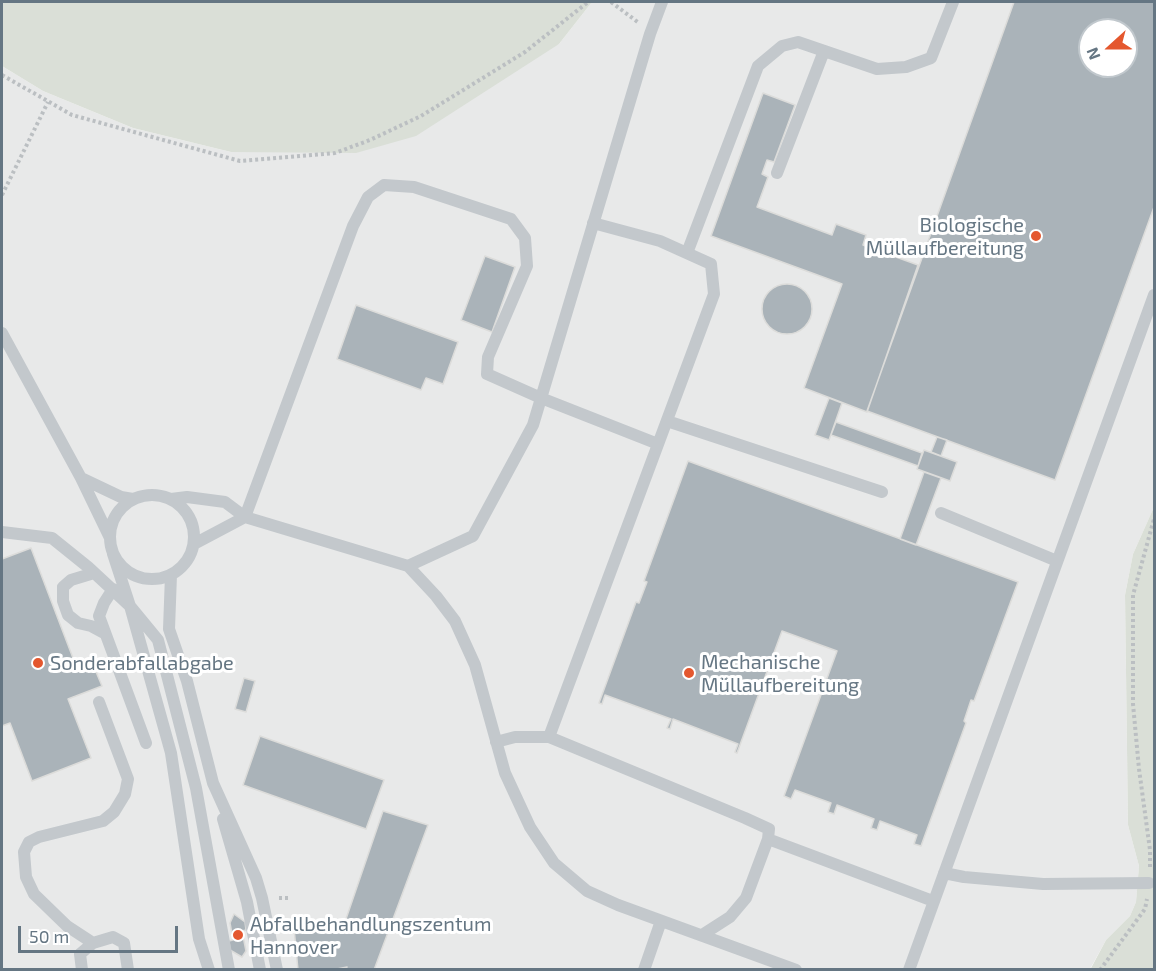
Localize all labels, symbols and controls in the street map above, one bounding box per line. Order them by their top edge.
north arrow [1078,18,1138,78]
text: N [1082,45,1104,63]
place label: Biologische Müllaufbereitung [866,213,1024,260]
marker: Biologische Müllaufbereitung [1029,229,1043,243]
place label: Mechanische Müllaufbereitung [701,650,859,697]
place label: Sonderabfallabgabe [50,651,234,675]
marker: Sonderabfallabgabe [31,656,45,670]
marker: Mechanische Müllaufbereitung [682,666,696,680]
place label: Abfallbehandlungszentum Hannover [250,912,491,959]
scale bar [21,914,182,952]
text: 50 m [29,925,69,947]
marker: Abfallbehandlungszentum Hannover [231,928,245,942]

